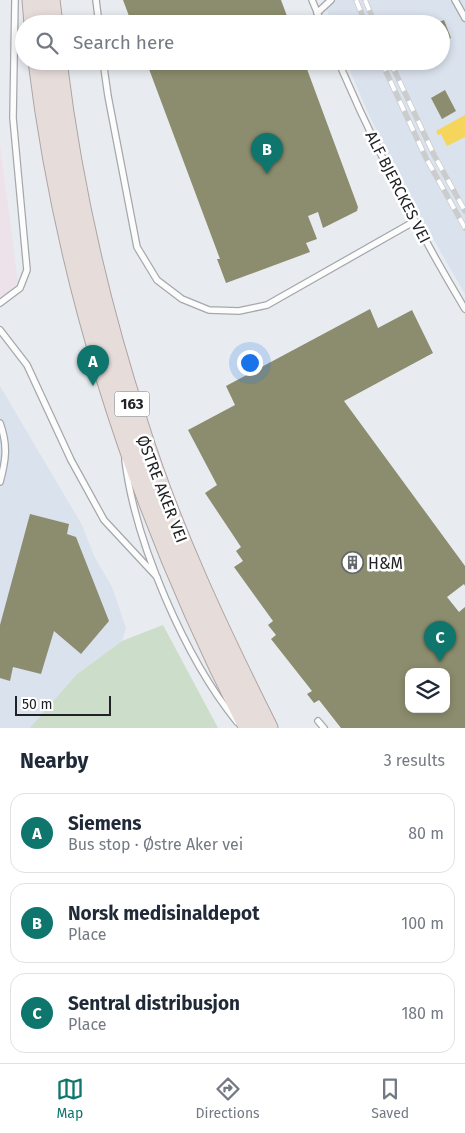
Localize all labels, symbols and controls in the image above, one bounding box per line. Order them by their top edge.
search box [15,15,450,70]
icon: search [33,29,61,57]
text: Search here [73,31,174,54]
street label: ALF BJERCKES VEI [361,128,435,246]
pin: B [251,133,283,174]
pin: A [77,345,109,386]
your location [237,350,263,376]
road number: 163 [114,392,150,416]
street label: ØSTRE AKER VEI [133,433,191,545]
building icon: H&M [340,551,364,575]
place label: H&M [368,554,403,573]
pin: C [424,621,456,662]
map controls [405,668,450,713]
button: layers [405,668,450,713]
scale bar [15,693,111,716]
text: 50 m [22,696,53,713]
text: Nearby [20,748,88,774]
text: 3 results [384,751,445,770]
text: Siemens [68,812,141,835]
text: A [32,824,42,843]
text: 80 m [408,824,444,843]
text: Bus stop · Østre Aker vei [68,835,243,854]
text: Norsk medisinaldepot [68,902,259,925]
text: B [32,914,42,933]
text: 100 m [401,914,444,933]
text: Place [68,925,107,944]
text: Sentral distribusjon [68,992,240,1015]
text: C [32,1004,42,1023]
text: 180 m [401,1004,444,1023]
text: Place [68,1015,107,1034]
tab: Map [56,1075,84,1122]
tab: Directions [195,1075,260,1122]
tab: Saved [371,1075,409,1122]

